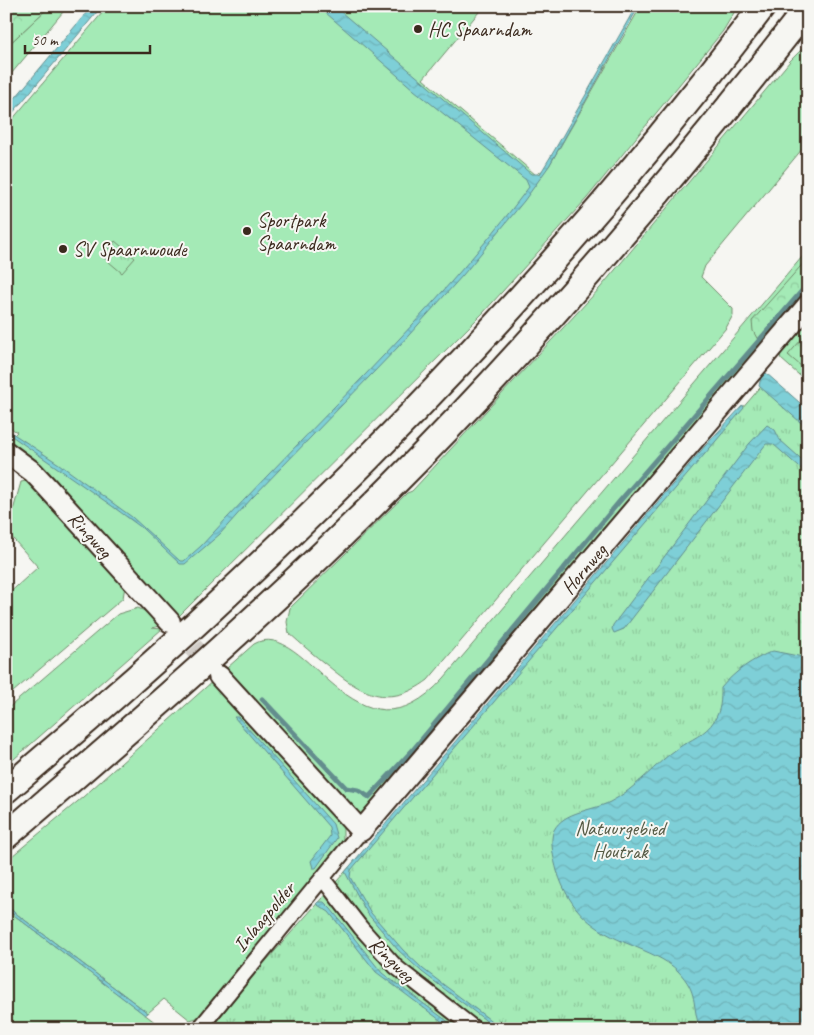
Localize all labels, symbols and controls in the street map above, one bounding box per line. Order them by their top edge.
place label: HC Spaarndam [428,17,533,42]
scale bar [25,22,150,54]
marker: HC Spaarndam [412,23,424,35]
text: 50 m [32,31,59,50]
place label: Sportpark Spaarndam [257,208,337,256]
marker: Sportpark Spaarndam [241,225,253,237]
place label: SV Spaarnwoude [73,237,188,262]
marker: SV Spaarnwoude [57,243,69,255]
street label: Ringweg [62,506,118,564]
street label: Hornweg [556,538,613,599]
park label: Natuurgebied Houtrak [575,816,668,864]
street label: Inlaagpolder [228,876,302,957]
street label: Ringweg [364,932,421,989]

